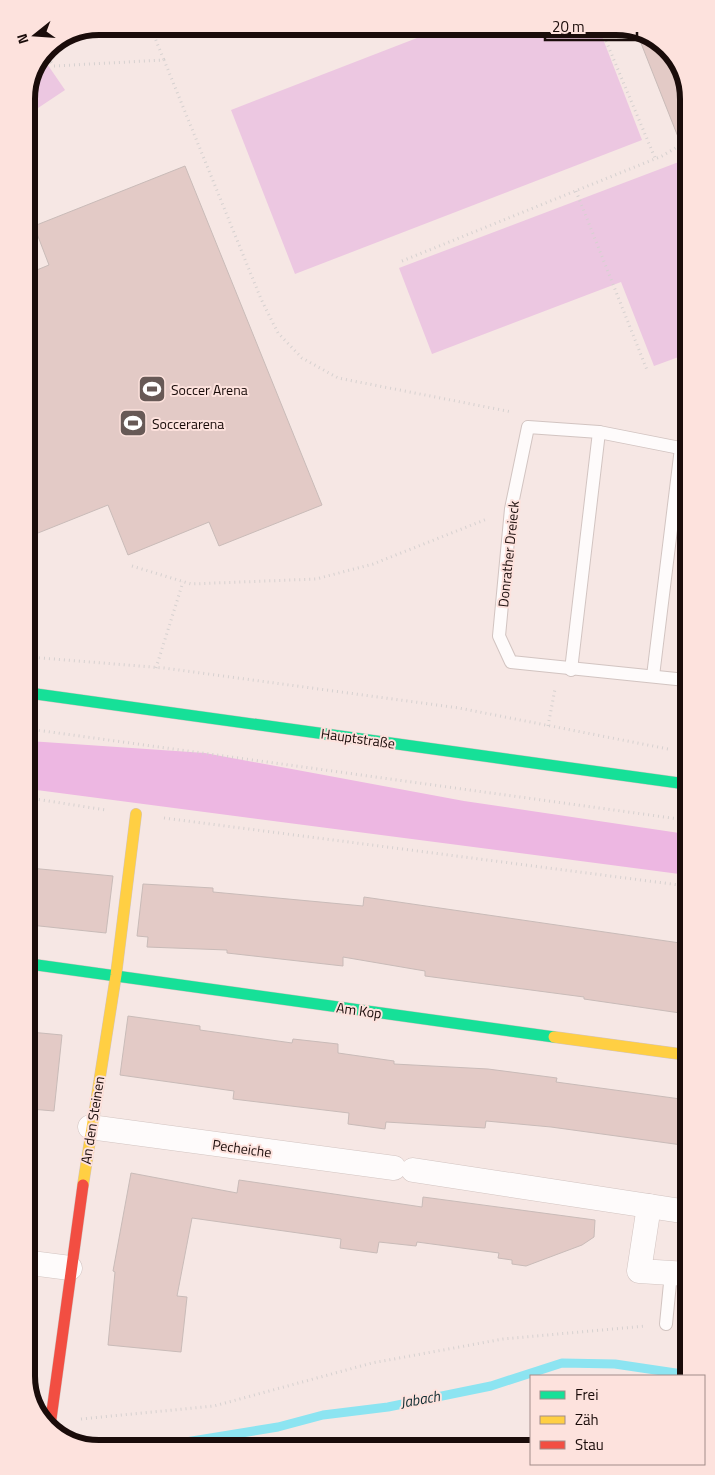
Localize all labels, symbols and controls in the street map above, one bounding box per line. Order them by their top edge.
north arrow [10,10,60,60]
scale bar [545,10,638,42]
text: 20 m [552,15,585,38]
text: N [11,31,34,47]
sports icon: Soccer Arena [137,374,167,404]
place label: Soccer Arena [171,379,248,400]
sports icon: Soccerarena [118,408,148,438]
place label: Soccerarena [152,413,224,434]
street label: Donrather Dreieck [492,499,524,608]
street label: Hauptstraße [320,722,396,754]
street label: Am Kop [335,996,383,1024]
street label: An den Steinen [75,1075,109,1165]
street label: Pecheiche [211,1133,273,1163]
legend [530,1375,705,1465]
text: Frei [575,1383,598,1406]
water label: Jabach [398,1384,442,1414]
text: Zäh [575,1408,599,1431]
text: Stau [575,1433,604,1456]

